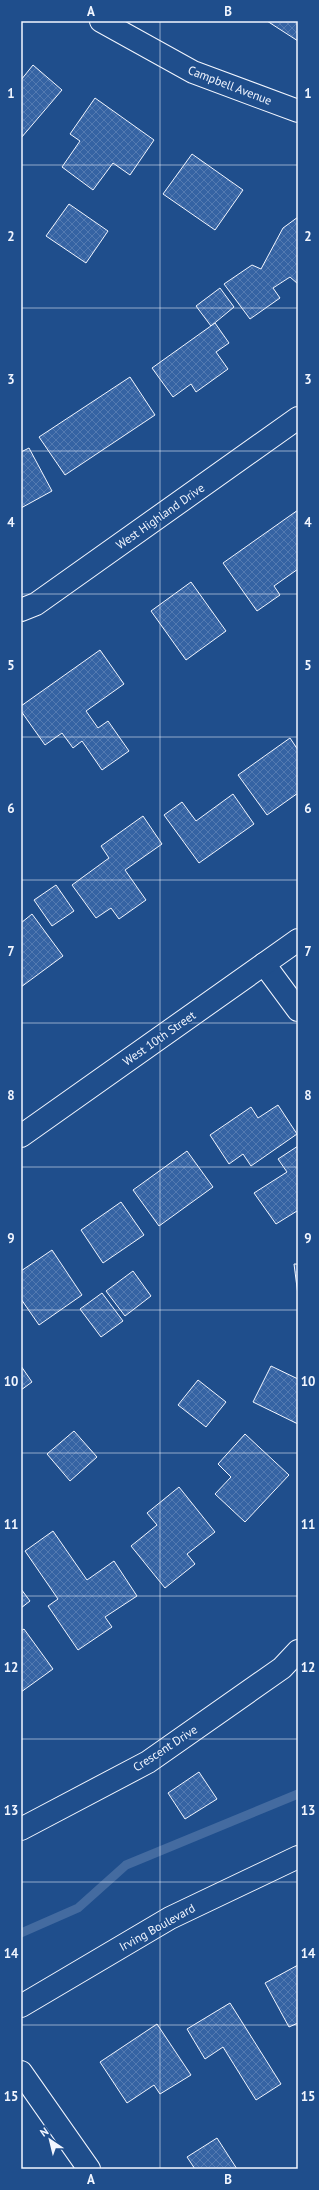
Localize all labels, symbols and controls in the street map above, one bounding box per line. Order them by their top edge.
text: A [87,3,95,20]
text: B [224,3,232,20]
street label: Campbell Avenue [186,62,274,108]
text: 1 [7,85,15,102]
text: 1 [304,85,312,102]
text: 2 [7,228,15,245]
text: 2 [304,228,312,245]
text: 3 [7,371,15,388]
text: 3 [304,371,312,388]
street label: West Highland Drive [113,480,207,552]
text: 4 [7,514,15,531]
text: 4 [304,514,312,531]
text: 5 [7,657,15,674]
text: 5 [304,657,312,674]
text: 6 [7,800,15,817]
text: 6 [304,800,312,817]
text: 7 [7,943,15,960]
text: 7 [304,943,312,960]
street label: West 10th Street [120,1007,198,1069]
text: 8 [7,1087,15,1104]
text: 8 [304,1087,312,1104]
text: 9 [7,1230,15,1247]
text: 9 [304,1230,312,1247]
text: 10 [4,1373,18,1390]
text: 10 [301,1373,315,1390]
text: 11 [4,1516,18,1533]
text: 11 [301,1516,315,1533]
text: 12 [4,1659,18,1676]
text: 12 [301,1659,315,1676]
street label: Crescent Drive [130,1722,200,1774]
text: 13 [4,1802,18,1819]
text: 13 [301,1802,315,1819]
street label: Irving Boulevard [116,1900,198,1954]
text: 14 [4,1945,19,1962]
text: 14 [301,1945,316,1962]
text: 15 [4,2088,18,2105]
text: 15 [301,2088,315,2105]
north arrow [30,2120,70,2160]
text: N [37,2124,51,2140]
text: A [87,2171,95,2188]
text: B [224,2171,232,2188]

